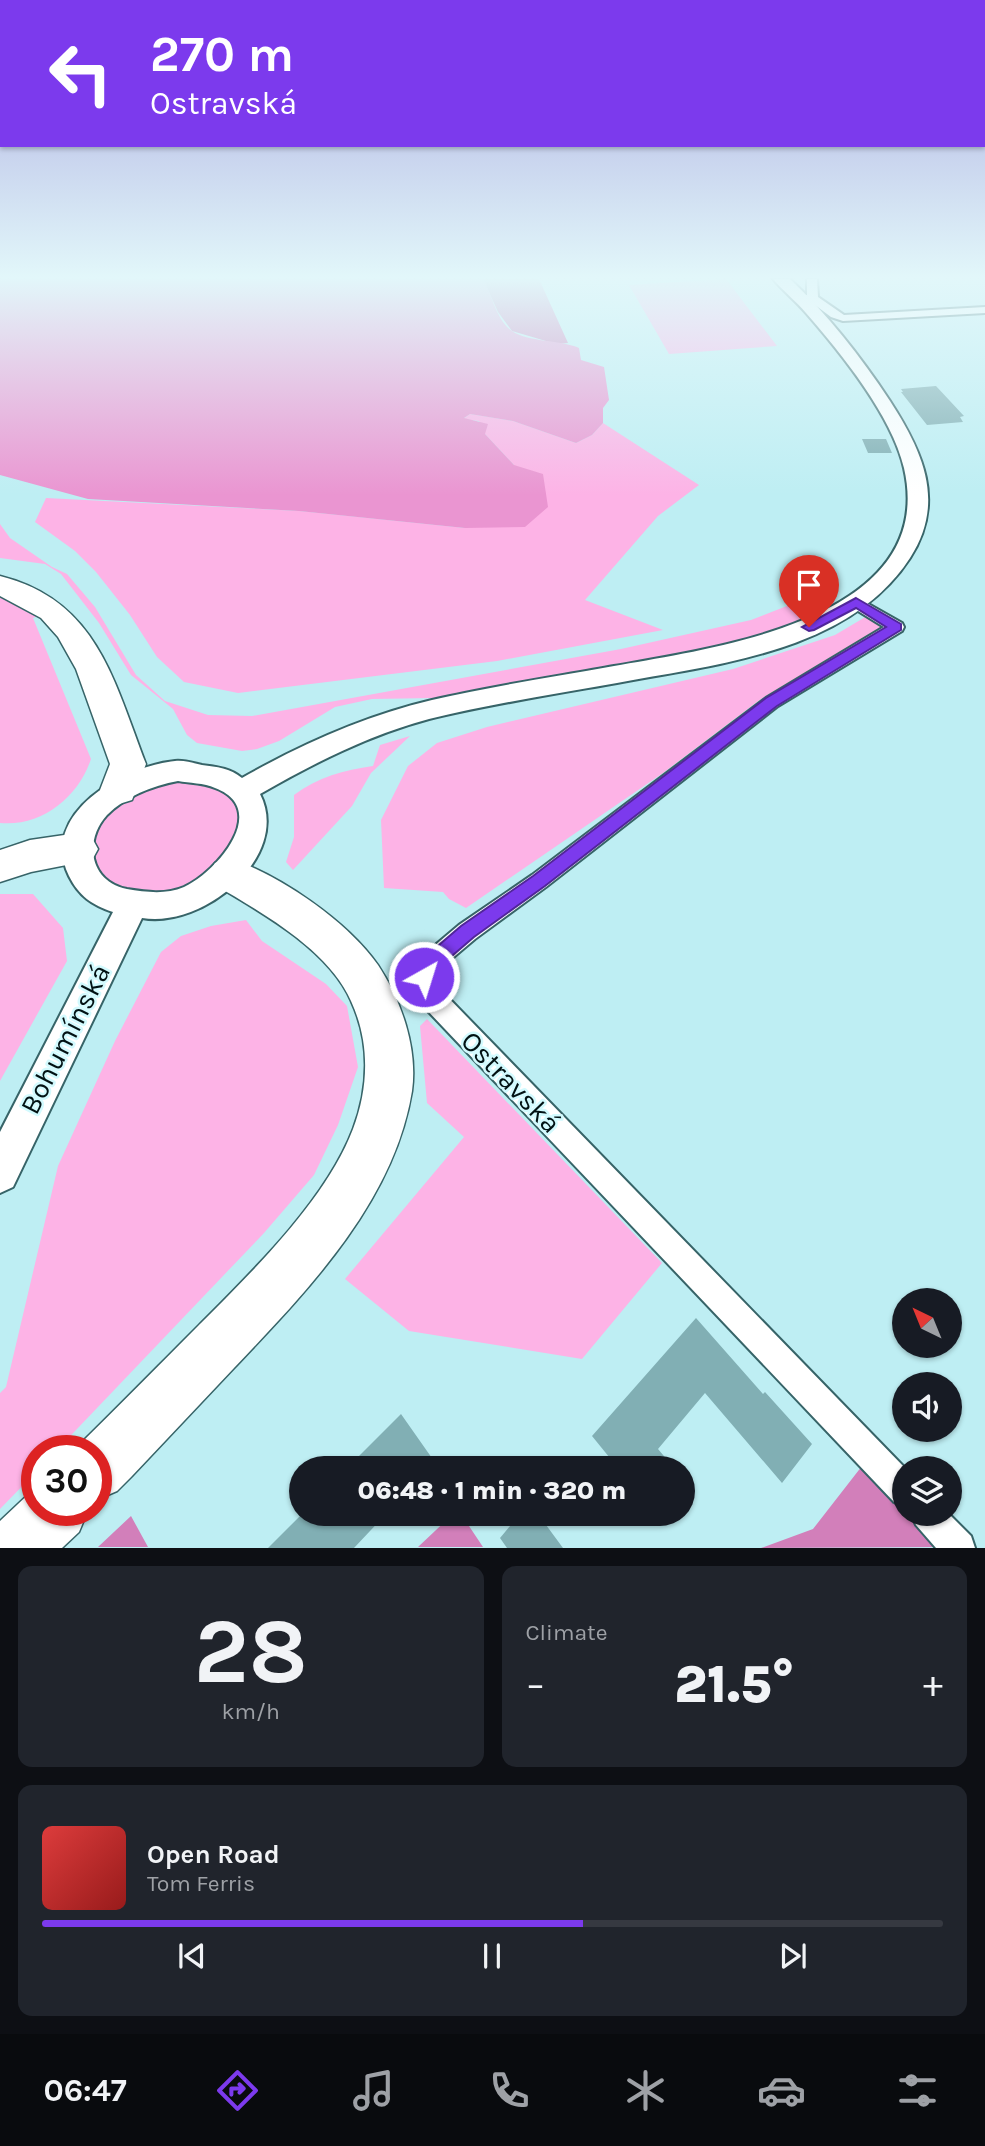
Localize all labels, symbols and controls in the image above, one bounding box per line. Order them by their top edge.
text: 270 m [150,26,294,83]
icon: left [35,28,126,119]
text: Ostravská [150,85,297,122]
pin [779,555,839,627]
icon: arrive [790,566,828,604]
position arrow [387,940,461,1014]
street label: Bohumínská [13,958,117,1120]
street label: Ostravská [454,1024,568,1140]
north arrow [892,1288,962,1358]
map controls [892,1288,962,1526]
button: sound [892,1372,962,1442]
speed limit sign: 30 [21,1435,112,1526]
button: layers [892,1456,962,1526]
text: 06:48 · 1 min · 320 m [358,1475,626,1506]
text: 28 [194,1599,308,1705]
text: Climate [526,1619,608,1646]
text: 21.5° [674,1654,794,1715]
text: − [526,1662,545,1707]
text: + [923,1662,943,1707]
text: km/h [222,1698,280,1725]
text: Open Road [147,1839,280,1870]
text: Tom Ferris [147,1870,255,1897]
icon: previous [173,1937,211,1975]
icon: pause [473,1937,511,1975]
icon: next [774,1937,812,1975]
icon: directions [213,2066,262,2115]
icon: music [349,2066,398,2115]
icon: phone [485,2066,534,2115]
icon: climate [621,2066,670,2115]
icon: car [757,2066,806,2115]
icon: filters [893,2066,942,2115]
text: 06:47 [43,2072,127,2109]

